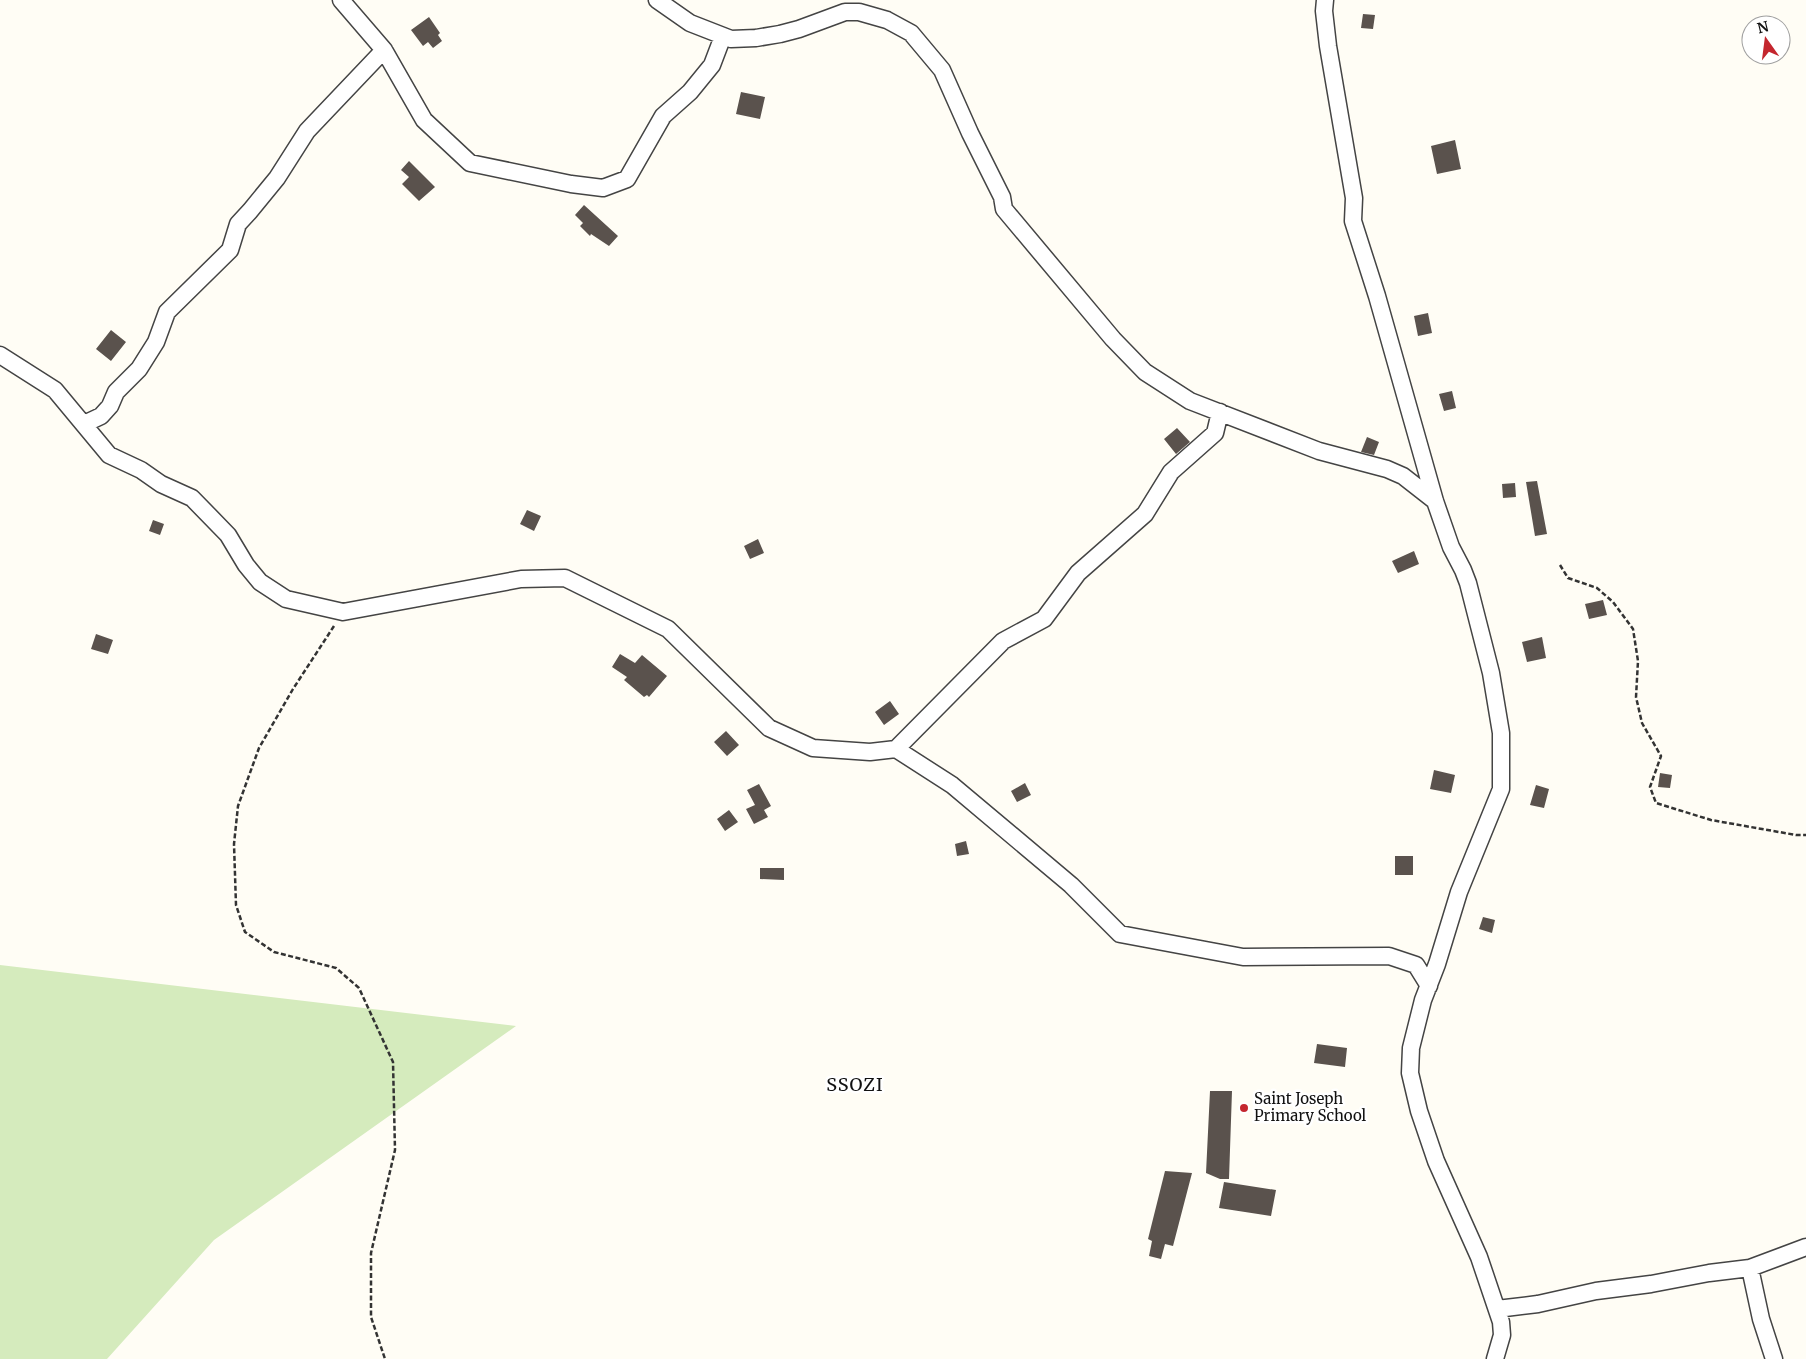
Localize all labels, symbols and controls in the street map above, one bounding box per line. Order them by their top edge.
north arrow [1741,15,1791,65]
text: N [1755,17,1770,37]
district label: SSOZI [826,1073,884,1096]
place label: Saint Joseph Primary School [1254,1089,1367,1125]
marker: Saint Joseph Primary School [1238,1102,1250,1114]

